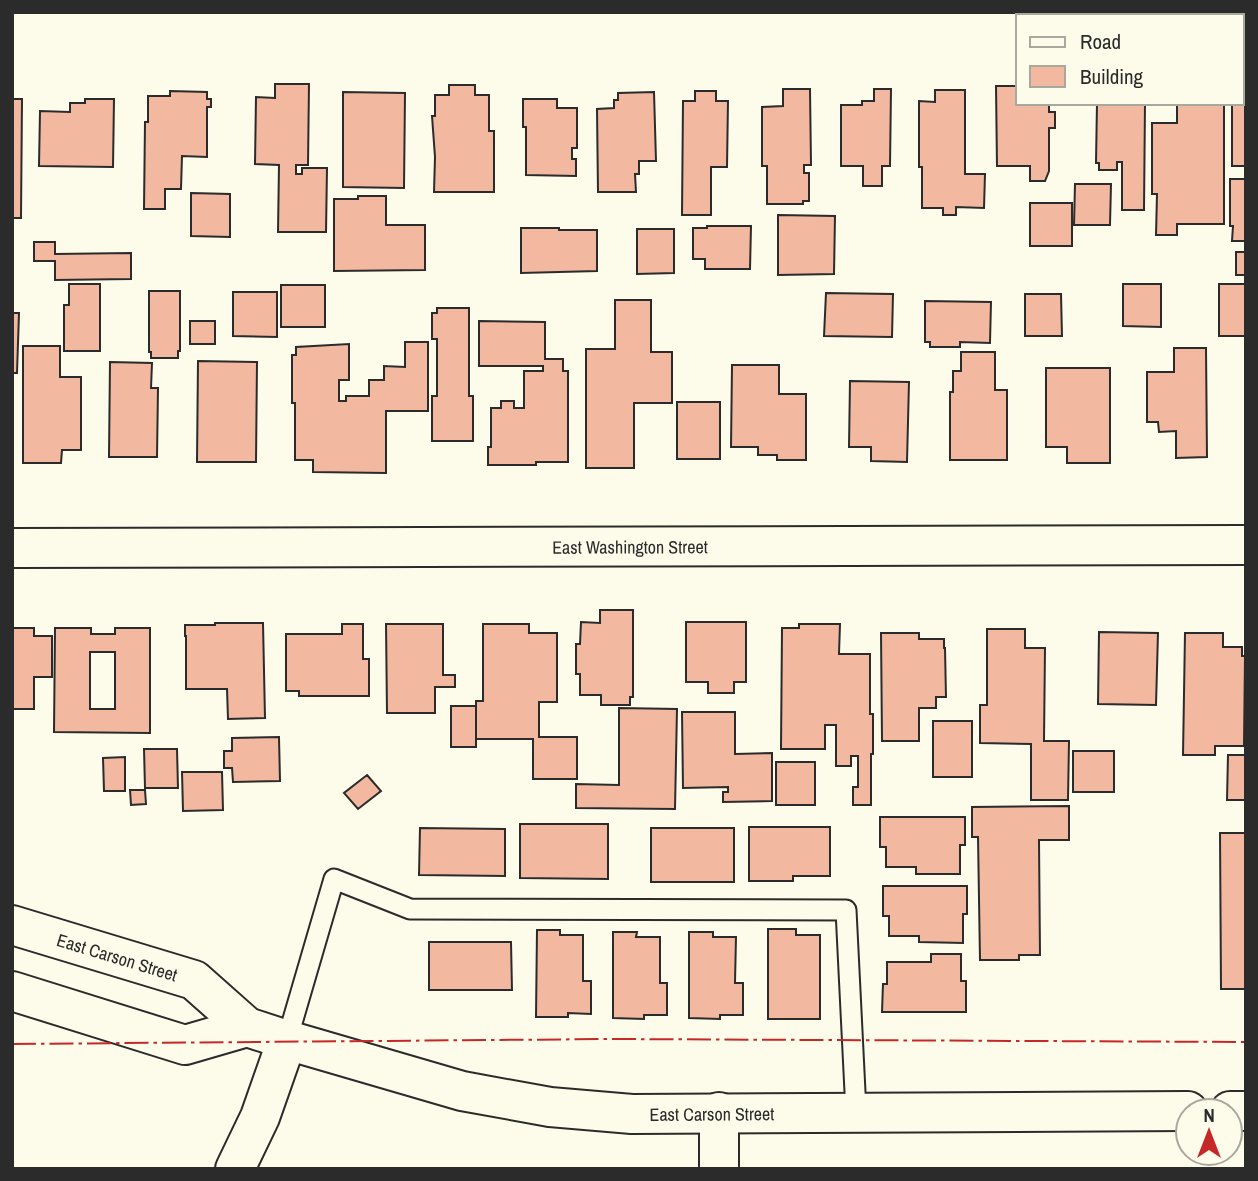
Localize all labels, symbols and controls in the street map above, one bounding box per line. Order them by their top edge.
legend [1016,14,1244,105]
text: Road [1080,27,1121,56]
text: Building [1080,62,1144,91]
street label: East Washington Street [552,534,708,559]
street label: East Carson Street [54,927,181,987]
north arrow [1174,1097,1244,1167]
street label: East Carson Street [649,1101,774,1126]
text: N [1203,1102,1215,1128]

